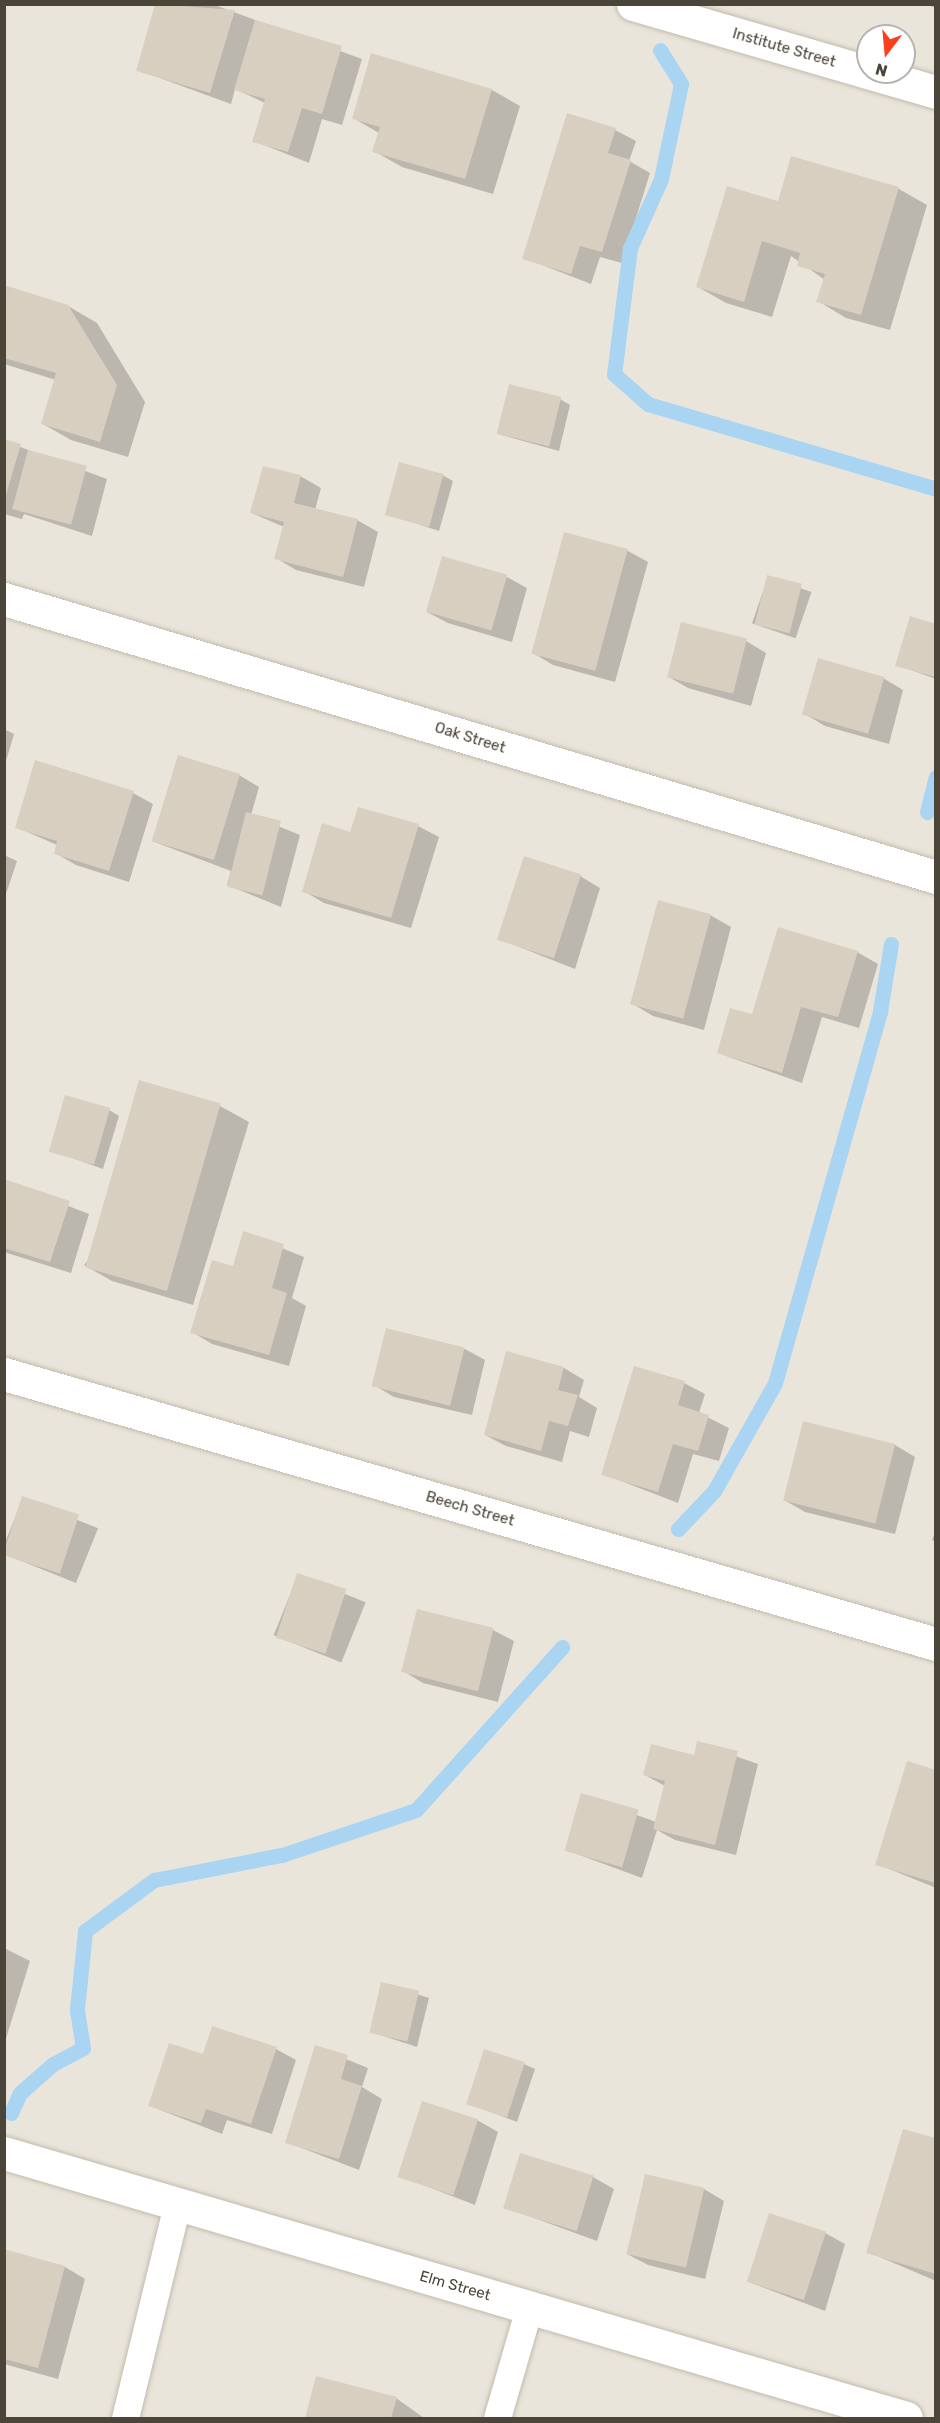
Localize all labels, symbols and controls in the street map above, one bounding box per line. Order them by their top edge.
north arrow [856,24,916,84]
street label: Institute Street [730,25,838,71]
text: N [873,59,890,81]
street label: Oak Street [432,719,508,757]
street label: Beech Street [424,1488,516,1530]
street label: Elm Street [417,2267,493,2305]

